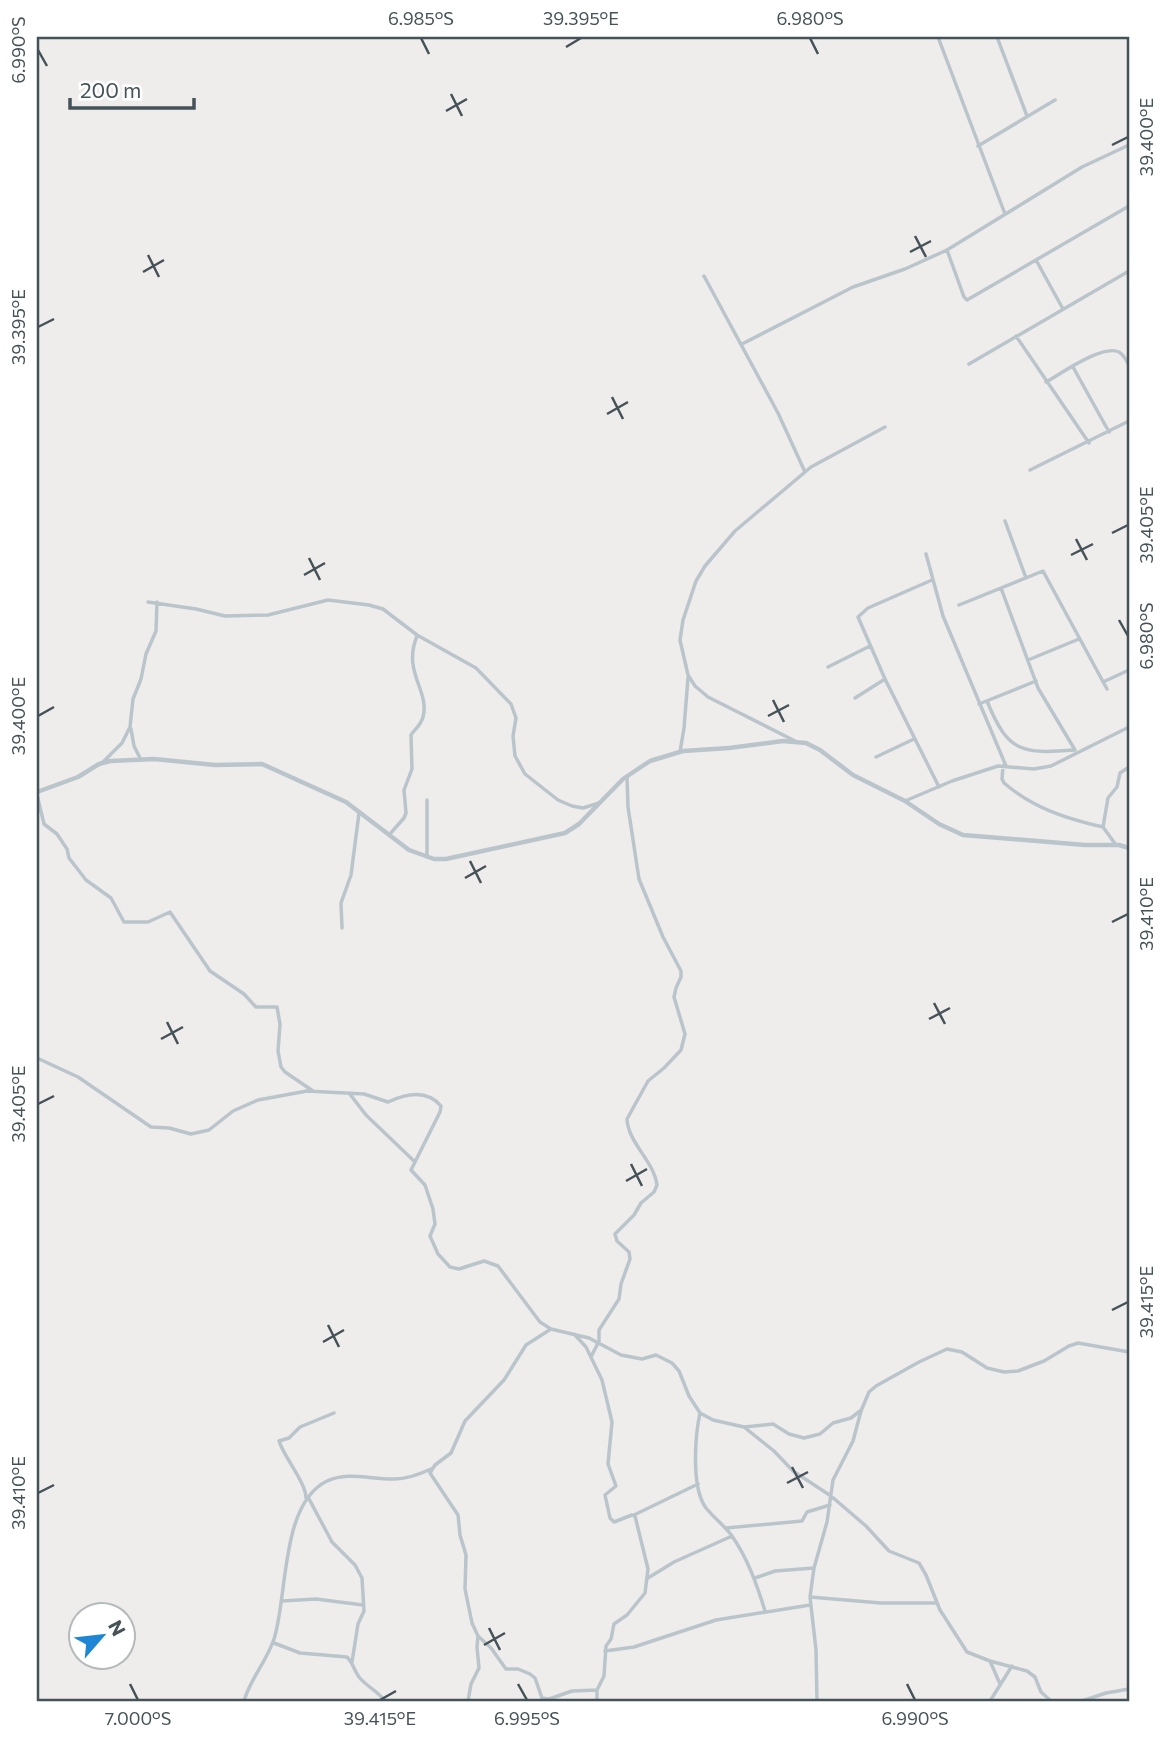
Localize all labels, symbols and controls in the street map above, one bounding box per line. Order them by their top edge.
text: 6.985°S [388,7,454,29]
text: 39.395°E [543,7,619,29]
text: 6.980°S [776,7,844,29]
text: 6.990°S [7,16,29,84]
scale bar [70,66,194,110]
text: 200 m [80,77,141,102]
text: 39.400°E [1135,98,1157,176]
text: 39.395°E [7,289,29,365]
text: 39.405°E [1135,487,1157,563]
text: 6.980°S [1135,602,1157,670]
text: 39.400°E [7,677,29,755]
text: 39.410°E [1135,877,1157,951]
text: 39.405°E [7,1066,29,1142]
text: 39.415°E [1135,1266,1157,1338]
text: 39.410°E [7,1456,29,1530]
north arrow [66,1602,136,1672]
text: N [104,1616,131,1639]
text: 7.000°S [105,1707,171,1729]
text: 39.415°E [344,1707,416,1729]
text: 6.995°S [494,1707,560,1729]
text: 6.990°S [881,1707,949,1729]

